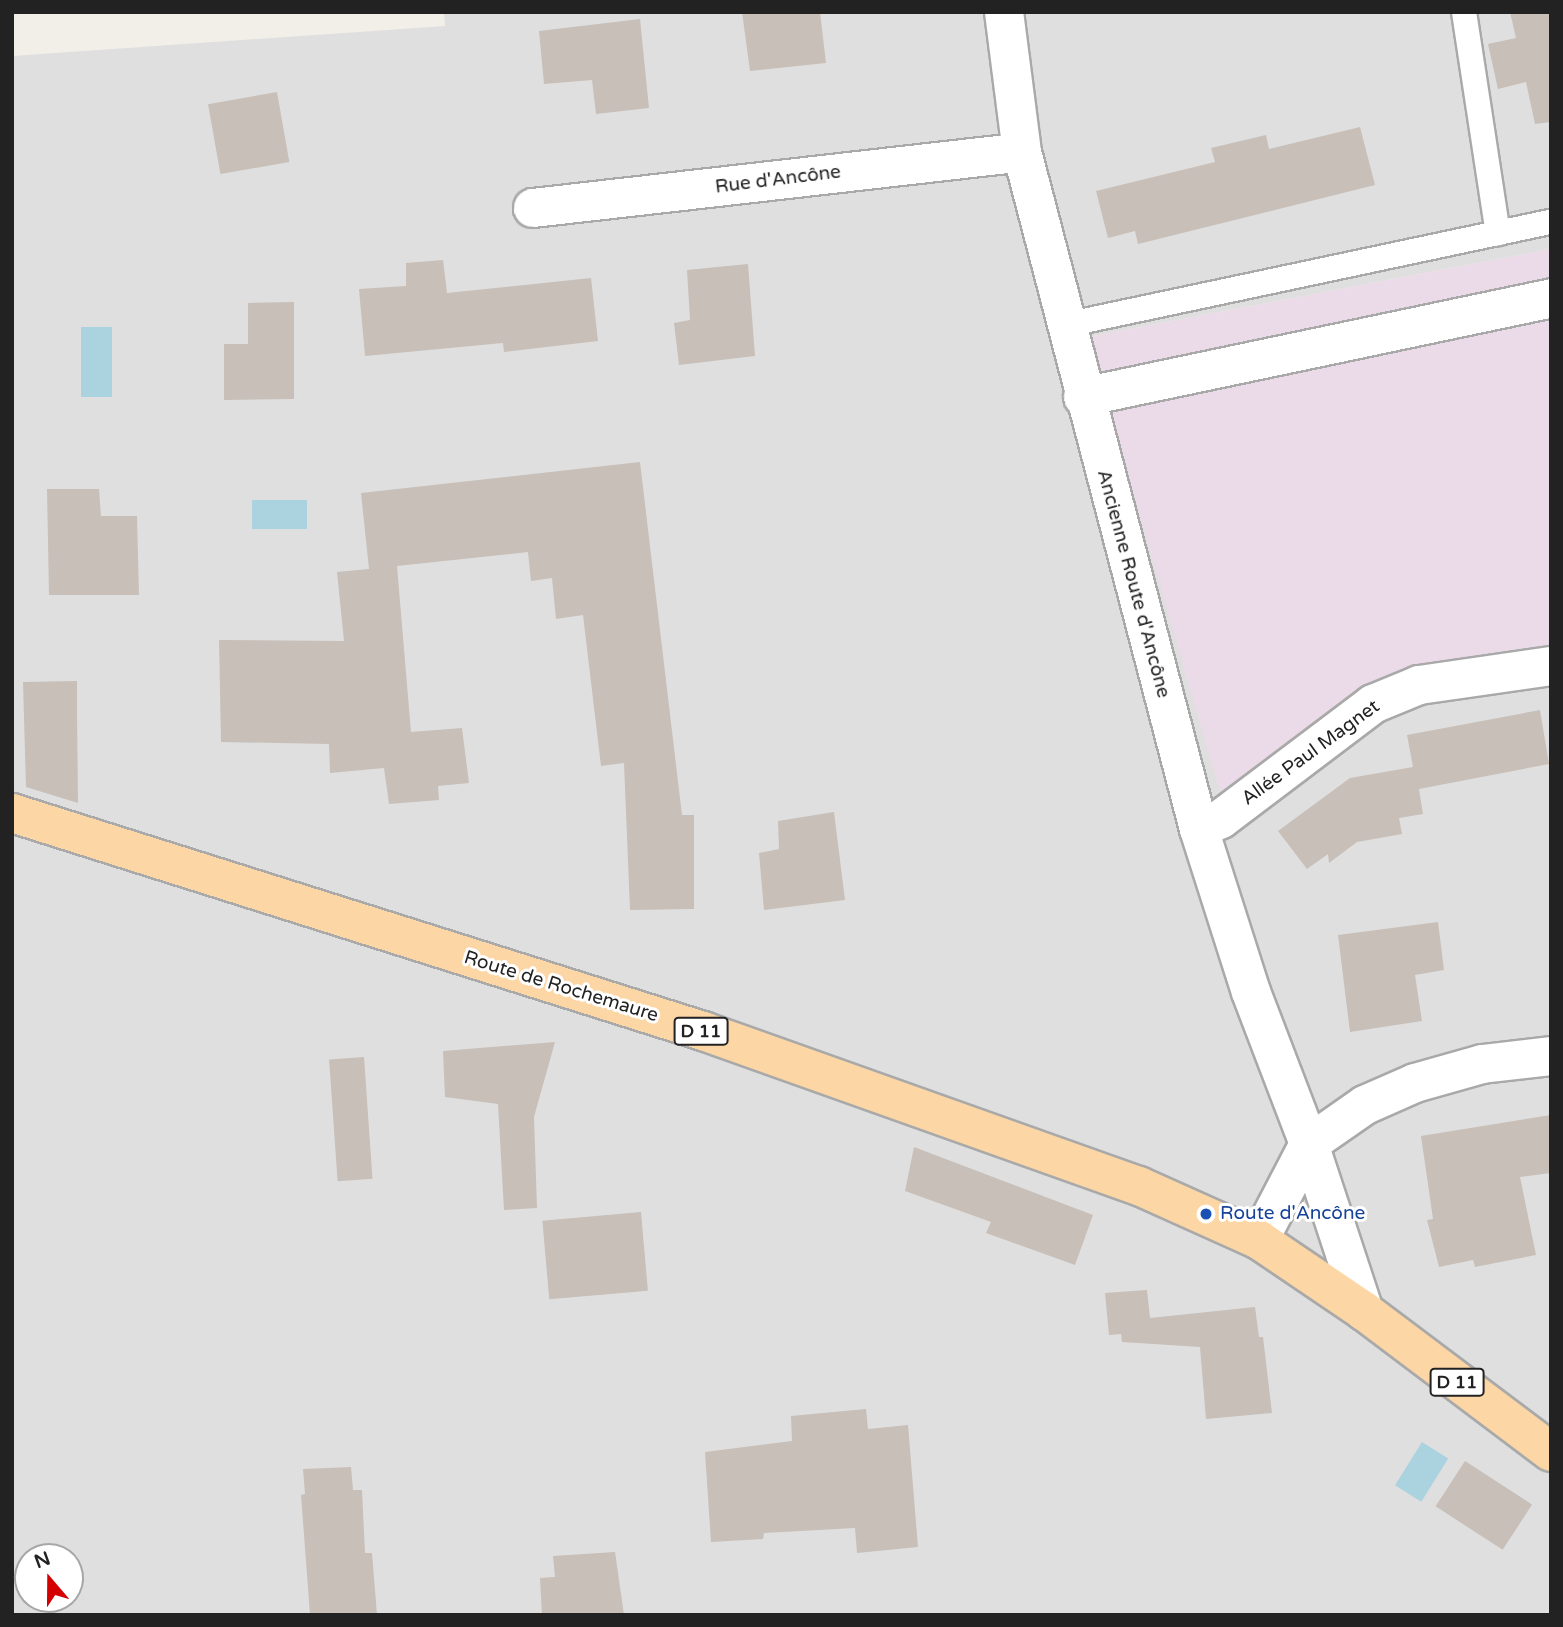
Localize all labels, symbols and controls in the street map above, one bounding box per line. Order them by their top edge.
street label: Rue d'Ancône [714,161,842,199]
street label: Ancienne Route d'Ancône [1092,467,1174,701]
street label: Allée Paul Magnet [1238,695,1384,811]
street label: Route de Rochemaure [461,947,661,1027]
road number: D 11 [673,1016,729,1046]
place label: Route d'Ancône [1220,1203,1365,1225]
marker: Route d'Ancône [1198,1206,1214,1222]
road number: D 11 [1429,1367,1485,1396]
north arrow [14,1543,84,1613]
text: N [32,1547,53,1573]

